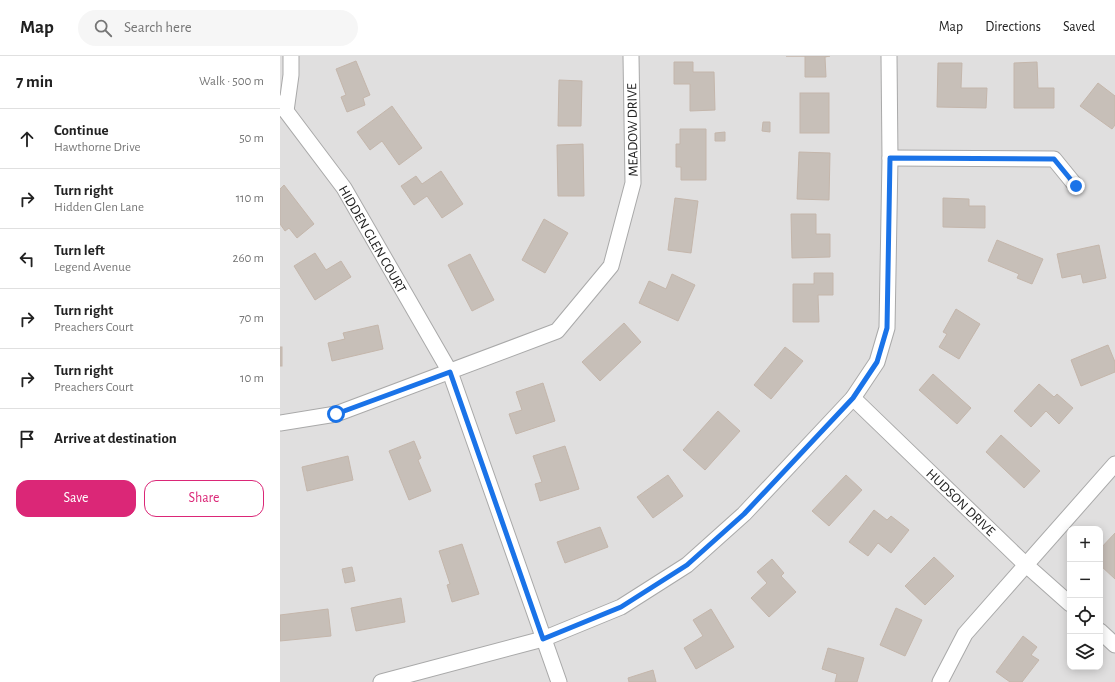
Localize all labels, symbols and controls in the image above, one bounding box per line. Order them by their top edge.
search box [78,10,358,46]
icon: search [92,17,114,39]
text: Map [20,18,54,37]
text: Search here [124,20,192,35]
text: Map [939,20,963,34]
text: Directions [985,20,1041,34]
text: Saved [1063,20,1095,34]
text: 7 min [16,73,53,90]
text: Walk · 500 m [199,75,264,88]
street label: MEADOW DRIVE [625,83,641,177]
text: Continue [54,123,109,138]
icon: ahead [16,128,38,150]
text: 50 m [239,132,264,145]
text: Hawthorne Drive [54,141,140,154]
route end [1067,177,1085,195]
text: Turn right [54,183,113,198]
street label: HIDDEN GLEN COURT [336,183,409,296]
icon: right [16,188,38,210]
text: 110 m [236,192,264,205]
text: Hidden Glen Lane [54,201,144,214]
text: Turn left [54,243,105,258]
icon: left [16,248,38,270]
text: 260 m [233,252,264,265]
text: Legend Avenue [54,261,131,274]
text: Turn right [54,303,113,318]
icon: right [16,308,38,330]
text: 70 m [239,312,264,325]
text: Preachers Court [54,321,133,334]
text: Turn right [54,363,113,378]
icon: right [16,368,38,390]
text: 10 m [240,372,264,385]
text: Preachers Court [54,381,133,394]
route start [327,405,345,423]
icon: arrive [16,428,38,450]
text: Arrive at destination [54,431,177,446]
street label: HUDSON DRIVE [923,467,998,539]
button: Save [16,480,136,517]
button: Share [144,480,264,517]
map controls [1067,526,1103,670]
button: + [1067,526,1103,562]
button: − [1067,562,1103,598]
button: locate [1067,598,1103,634]
button: layers [1067,634,1103,670]

